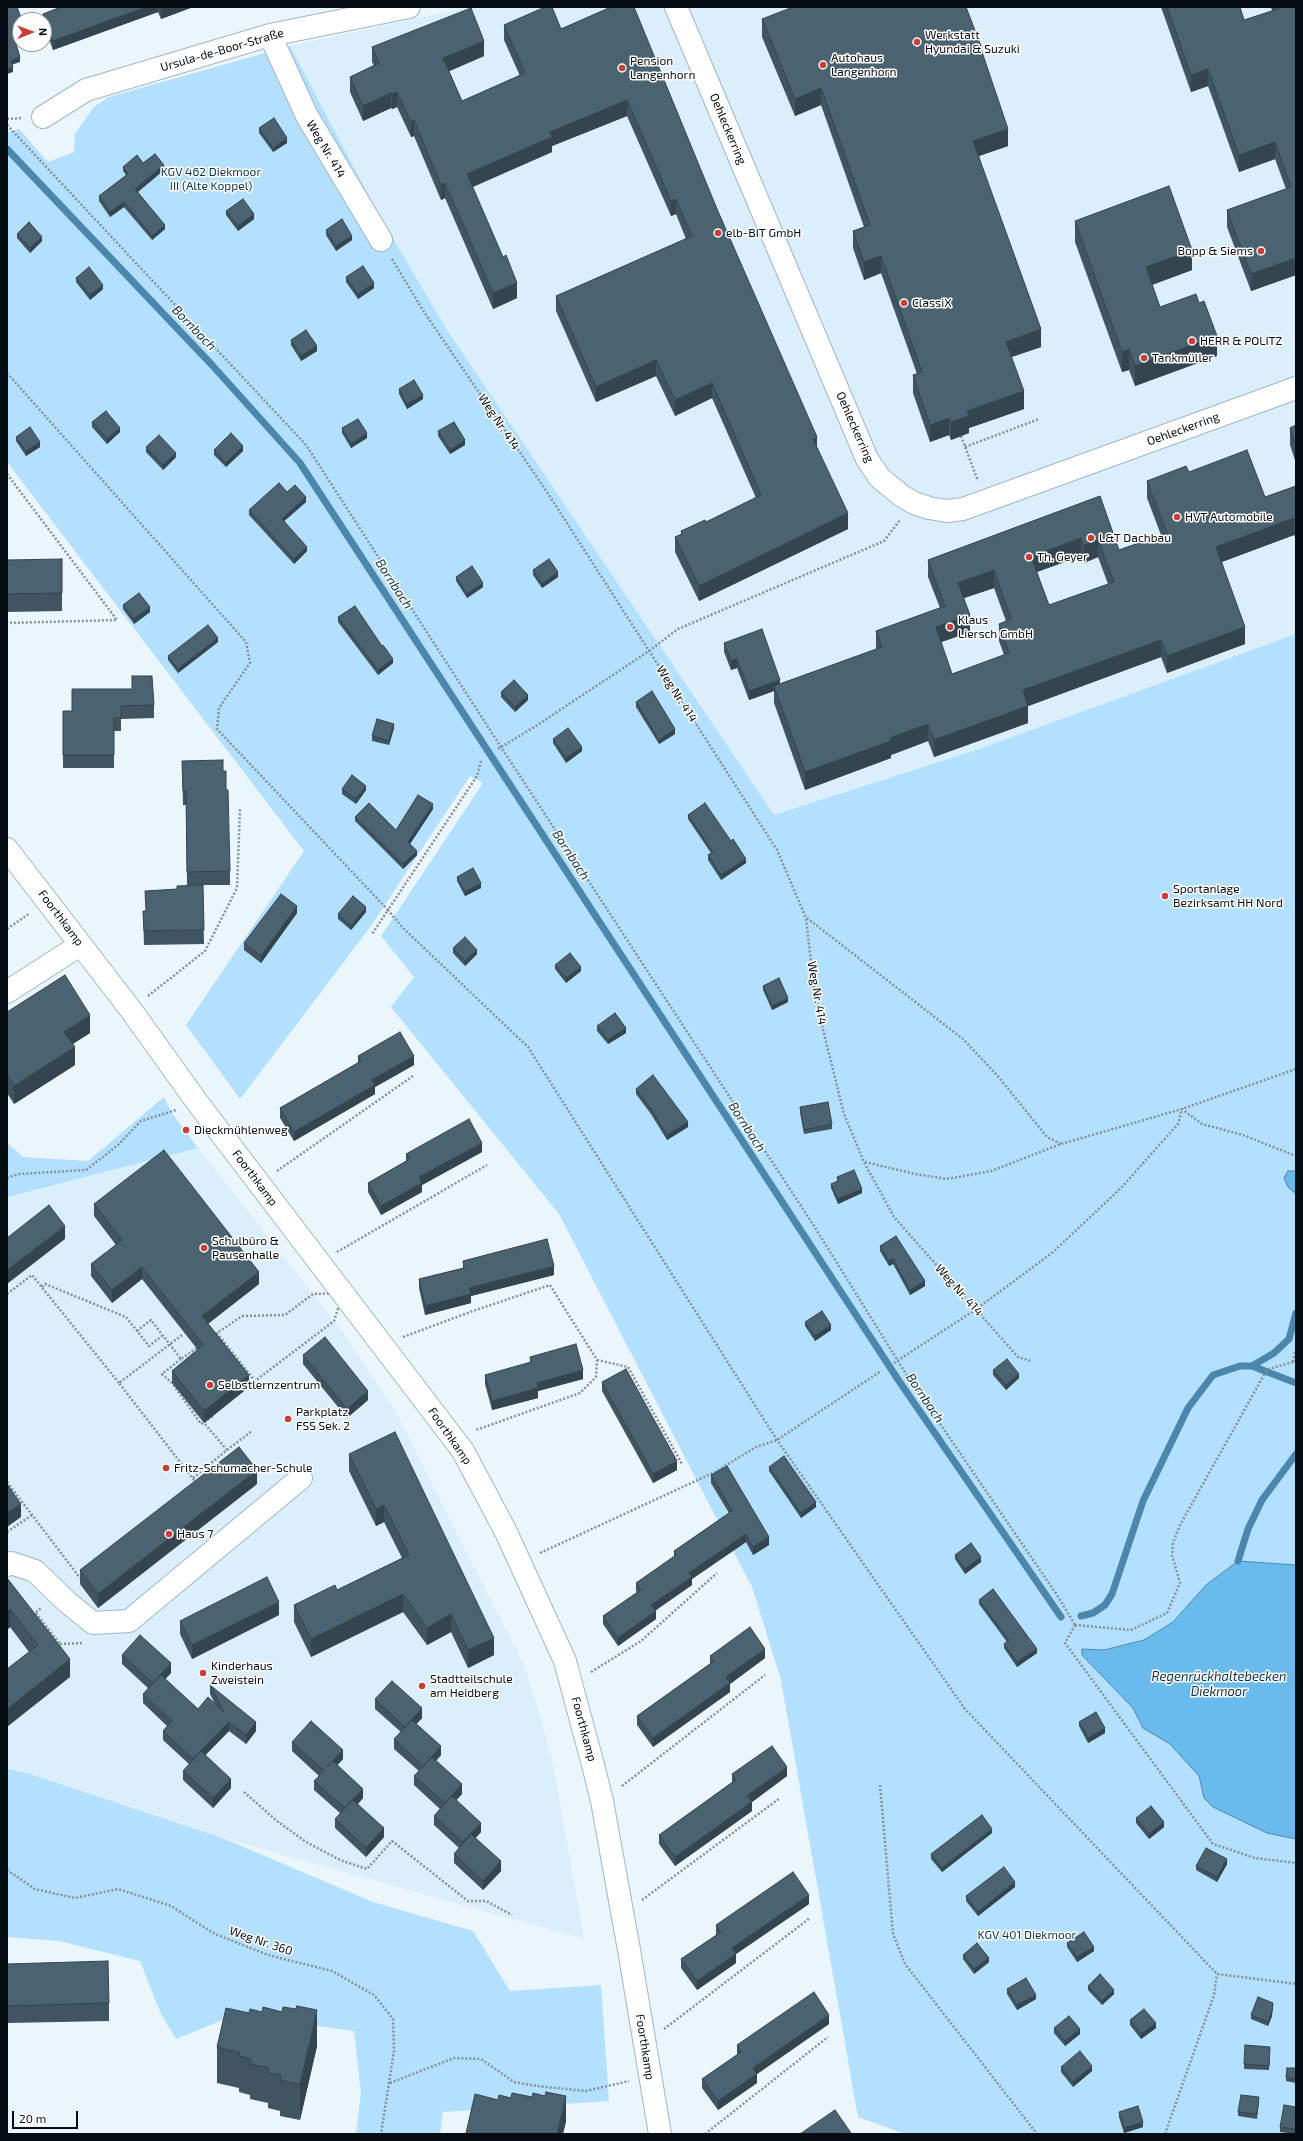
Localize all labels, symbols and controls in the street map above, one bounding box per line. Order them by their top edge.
north arrow [12,12,52,52]
street label: Ursula-de-Boor-Straße [159,25,285,75]
text: N [37,28,50,36]
place label: Werkstatt Hyundai & Suzuki [925,28,1020,56]
marker: Werkstatt Hyundai & Suzuki [912,37,922,47]
place label: Autohaus Langenhorn [831,51,896,79]
place label: Pension Langenhorn [630,54,695,82]
marker: Autohaus Langenhorn [818,60,828,70]
marker: Pension Langenhorn [617,63,627,73]
street label: Oehleckerring [707,91,749,167]
street label: Weg Nr. 414 [303,118,349,180]
park label: KGV 462 Diekmoor III (Alte Koppel) [161,165,261,193]
place label: elb-BIT GmbH [726,226,801,240]
marker: elb-BIT GmbH [713,228,723,238]
place label: Bopp & Siems [1177,244,1253,258]
marker: Bopp & Siems [1256,246,1266,256]
place label: ClassiX [912,296,951,310]
marker: ClassiX [899,298,909,308]
water label: Bornbach [169,302,219,354]
place label: HERR & POLITZ [1200,334,1282,348]
marker: HERR & POLITZ [1187,336,1197,346]
place label: Tankmüller [1152,351,1213,365]
marker: Tankmüller [1139,353,1149,363]
street label: Oehleckerring [833,389,877,465]
street label: Weg Nr. 414 [475,391,523,453]
street label: Oehleckerring [1145,409,1221,449]
place label: HVT Automobile [1185,510,1273,524]
marker: HVT Automobile [1172,512,1182,522]
place label: L&T Dachbau [1099,531,1171,545]
marker: L&T Dachbau [1086,533,1096,543]
place label: Th. Geyer [1037,550,1088,564]
marker: Th. Geyer [1024,552,1034,562]
water label: Bornbach [372,556,416,612]
place label: Klaus Liersch GmbH [958,613,1033,641]
marker: Klaus Liersch GmbH [945,622,955,632]
street label: Weg Nr. 414 [653,663,701,725]
water label: Bornbach [549,827,593,883]
place label: Sportanlage Bezirksamt HH Nord [1173,882,1283,910]
street label: Foorthkamp [35,887,87,949]
marker: Sportanlage Bezirksamt HH Nord [1160,891,1170,901]
street label: Weg Nr. 414 [804,960,830,1026]
water label: Bornbach [725,1099,769,1155]
place label: Dieckmühlenweg [194,1123,288,1137]
marker: Dieckmühlenweg [181,1125,191,1135]
street label: Foorthkamp [229,1147,281,1209]
place label: Schulbüro & Pausenhalle [212,1234,279,1262]
marker: Schulbüro & Pausenhalle [199,1243,209,1253]
street label: Weg Nr. 414 [932,1261,986,1319]
water label: Bornbach [903,1370,947,1426]
place label: Selbstlernzentrum [218,1378,320,1392]
marker: Selbstlernzentrum [205,1380,215,1390]
place label: Parkplatz FSS Sek. 2 [296,1405,350,1433]
street label: Foorthkamp [425,1405,475,1467]
marker: Parkplatz FSS Sek. 2 [283,1414,293,1424]
place label: Fritz-Schumacher-Schule [174,1461,312,1475]
marker: Fritz-Schumacher-Schule [161,1463,171,1473]
place label: Haus 7 [177,1527,213,1541]
marker: Haus 7 [164,1529,174,1539]
place label: Kinderhaus Zweistein [211,1659,273,1687]
marker: Kinderhaus Zweistein [198,1668,208,1678]
water label: Regenrückhaltebecken Diekmoor [1152,1669,1286,1700]
place label: Stadtteilschule am Heidberg [430,1672,513,1700]
marker: Stadtteilschule am Heidberg [417,1681,427,1691]
street label: Foorthkamp [568,1695,600,1763]
street label: Weg Nr. 360 [228,1923,294,1959]
park label: KGV 401 Diekmoor [978,1928,1076,1942]
street label: Foorthkamp [633,2013,657,2081]
scale bar [14,2103,80,2129]
text: 20 m [19,2111,46,2125]

